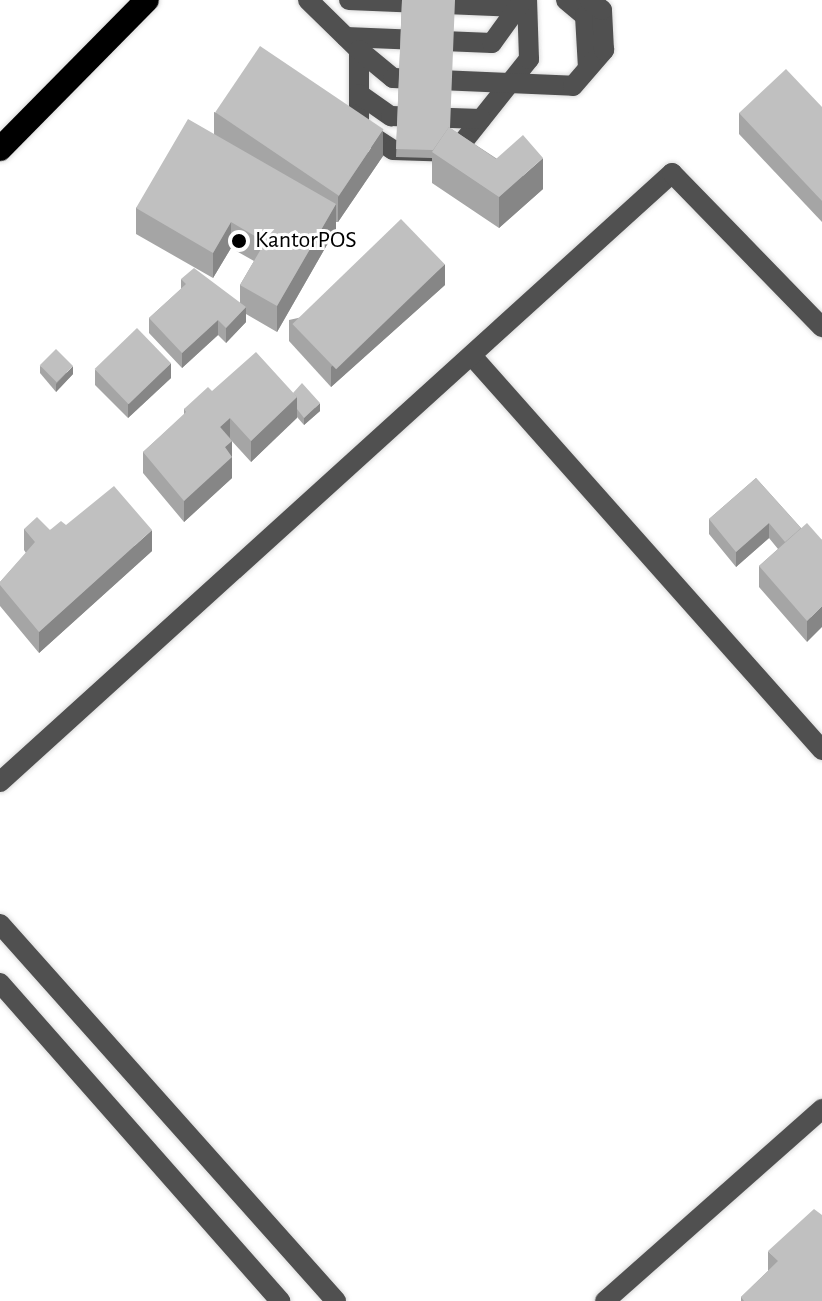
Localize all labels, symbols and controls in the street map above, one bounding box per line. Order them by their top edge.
place label: KantorPOS [255,227,357,255]
marker: KantorPOS [230,232,248,250]

